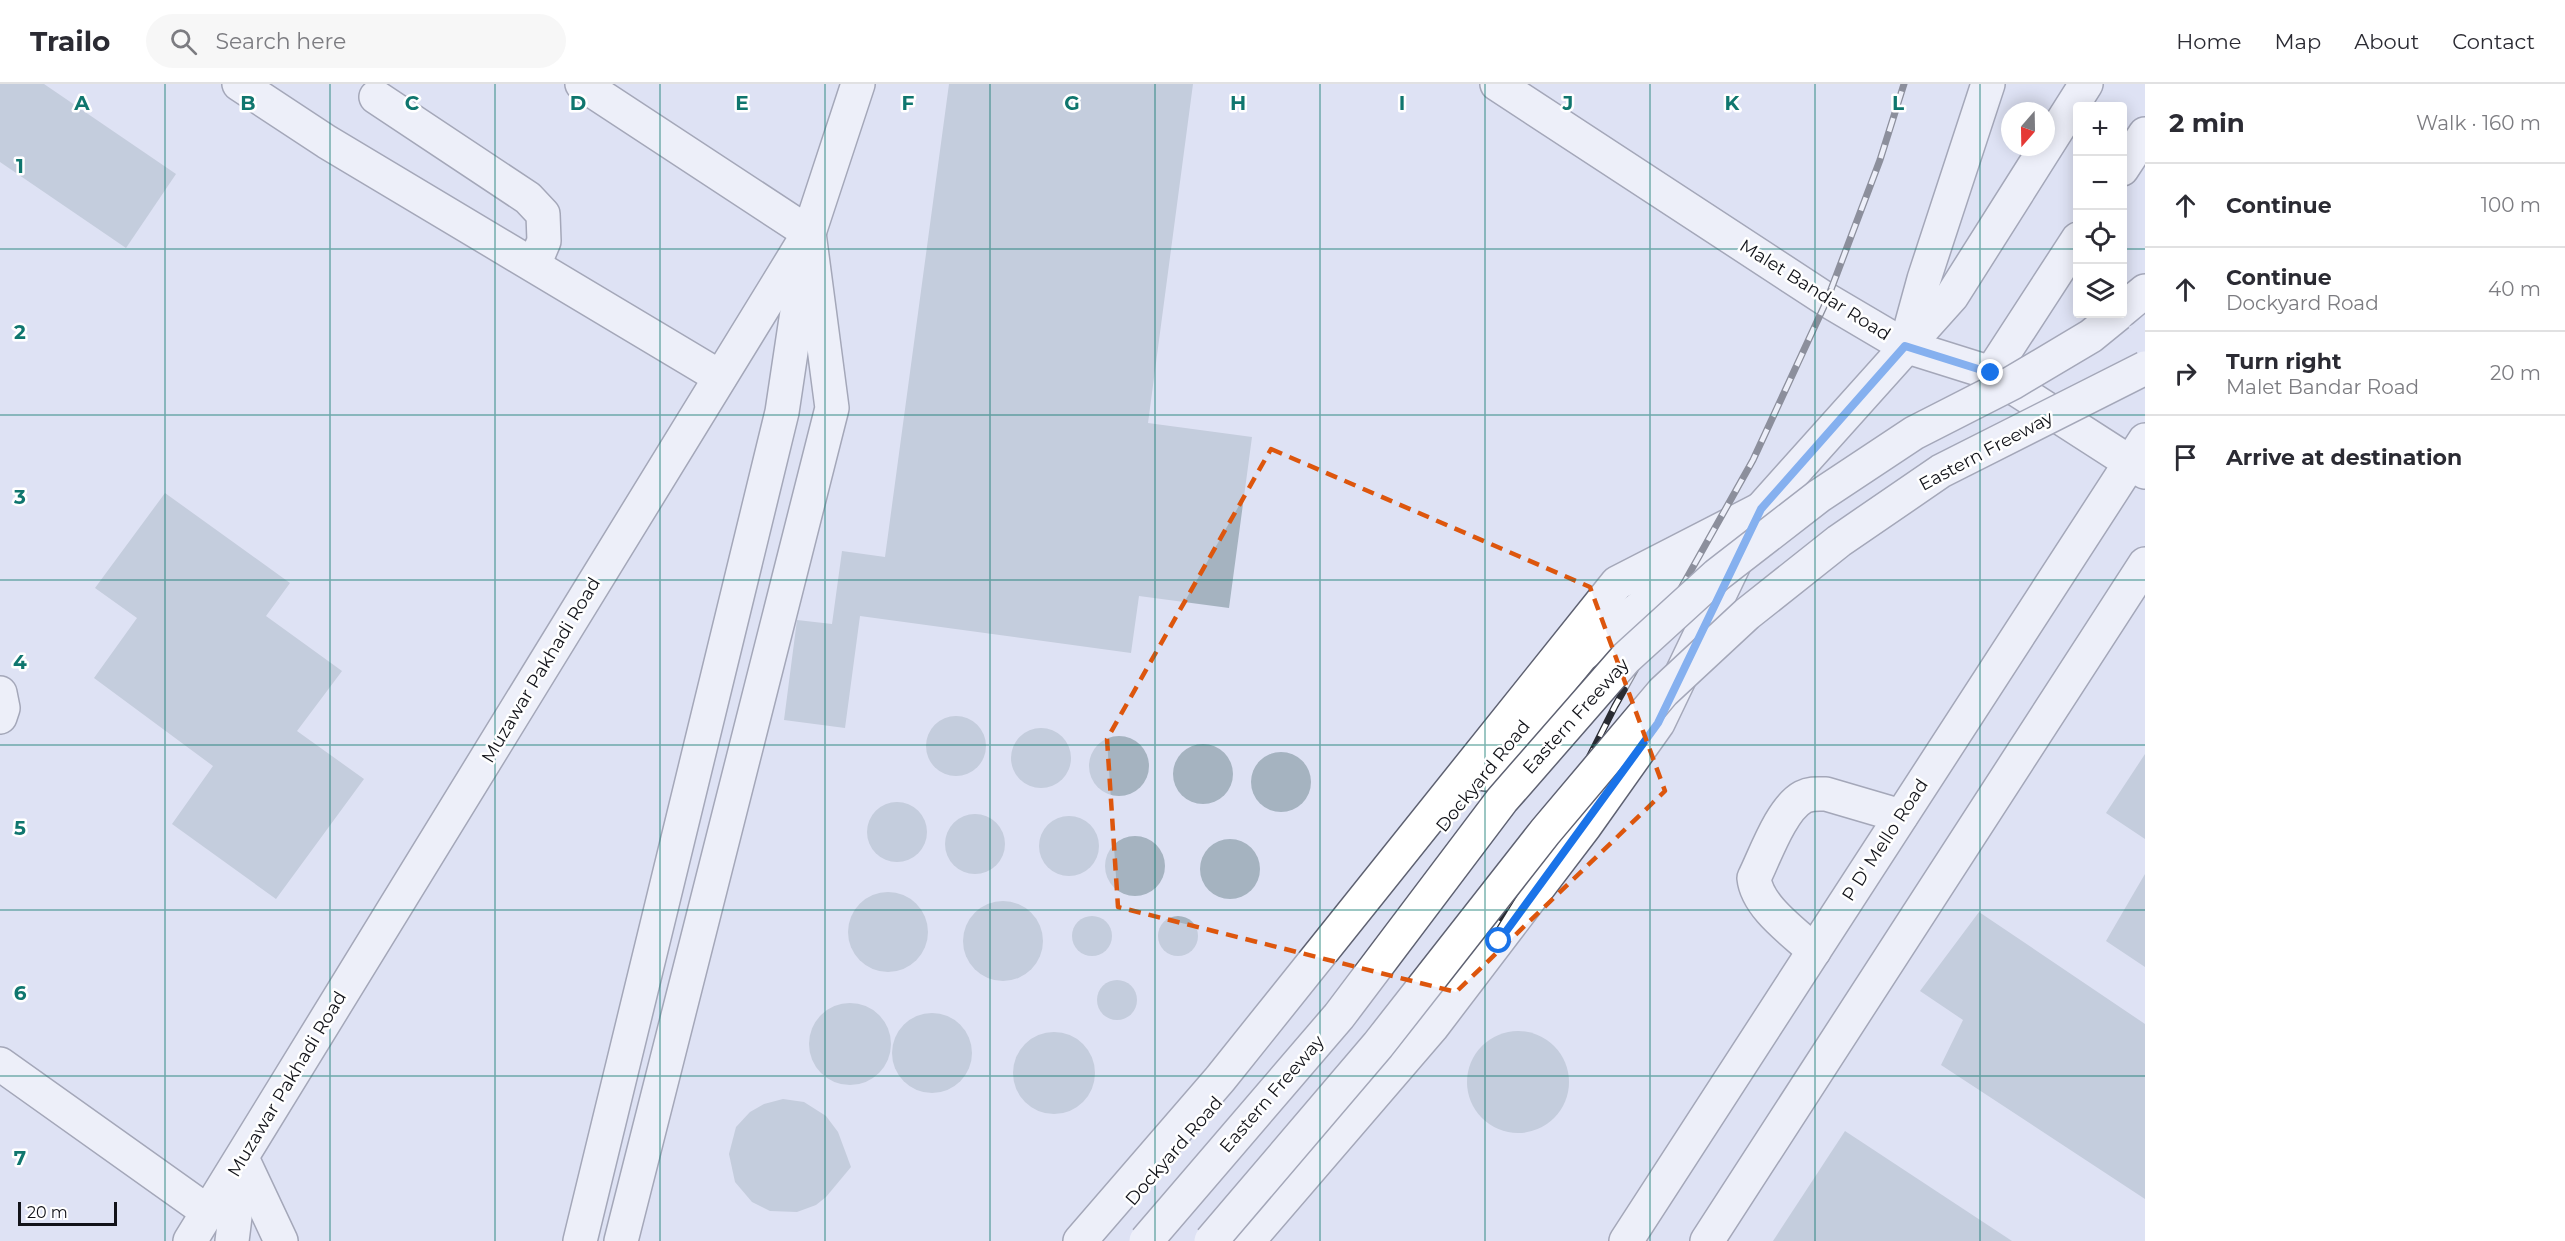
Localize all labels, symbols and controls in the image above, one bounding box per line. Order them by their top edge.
search box [146,14,566,68]
text: Trailo [30,24,110,58]
icon: search [167,25,200,58]
text: Search here [215,28,346,55]
text: Home [2176,29,2241,54]
text: Map [2274,29,2321,54]
text: About [2354,29,2419,54]
text: Contact [2452,29,2535,54]
text: A [73,91,90,115]
text: B [240,91,256,115]
text: C [405,91,420,115]
text: D [570,91,586,115]
text: E [735,91,749,115]
text: F [902,91,915,115]
text: G [1064,91,1080,115]
text: H [1230,91,1246,115]
text: I [1399,91,1405,115]
text: J [1562,91,1573,115]
text: K [1725,91,1741,115]
text: L [1892,91,1904,115]
north arrow [2001,102,2055,156]
map controls [2073,102,2127,318]
button: + [2073,102,2127,156]
text: 2 min [2169,107,2245,139]
text: Walk · 160 m [2416,111,2541,135]
text: 1 [16,154,24,178]
button: − [2073,156,2127,210]
icon: ahead [2169,189,2202,222]
text: Continue [2226,192,2332,219]
text: 100 m [2481,193,2541,217]
button: locate [2073,210,2127,264]
street label: Malet Bandar Road [1736,235,1894,345]
button: layers [2073,264,2127,318]
text: Continue [2226,264,2332,291]
icon: ahead [2169,273,2202,306]
text: 40 m [2488,277,2541,301]
text: Dockyard Road [2226,291,2379,315]
text: 2 [14,320,26,344]
text: Turn right [2226,348,2341,375]
icon: right [2169,357,2202,390]
route end [1977,359,2003,385]
text: 20 m [2490,361,2541,385]
text: Malet Bandar Road [2226,375,2419,399]
street label: Eastern Freeway [1915,406,2057,496]
icon: arrive [2169,441,2202,474]
text: Arrive at destination [2226,444,2462,471]
text: 3 [13,485,26,509]
street label: Muzawar Pakhadi Road [477,573,605,767]
text: 4 [13,650,27,674]
street label: Eastern Freeway [1518,653,1634,778]
street label: Dockyard Road [1431,716,1535,836]
street label: P D' Mello Road [1837,775,1933,905]
text: 5 [14,816,26,840]
route start [1485,927,1511,953]
text: 6 [14,981,27,1005]
street label: Muzawar Pakhadi Road [223,987,351,1181]
street label: Eastern Freeway [1215,1031,1329,1157]
street label: Dockyard Road [1121,1092,1227,1210]
text: 7 [14,1146,26,1170]
scale bar [18,1199,117,1226]
text: 20 m [27,1203,68,1222]

